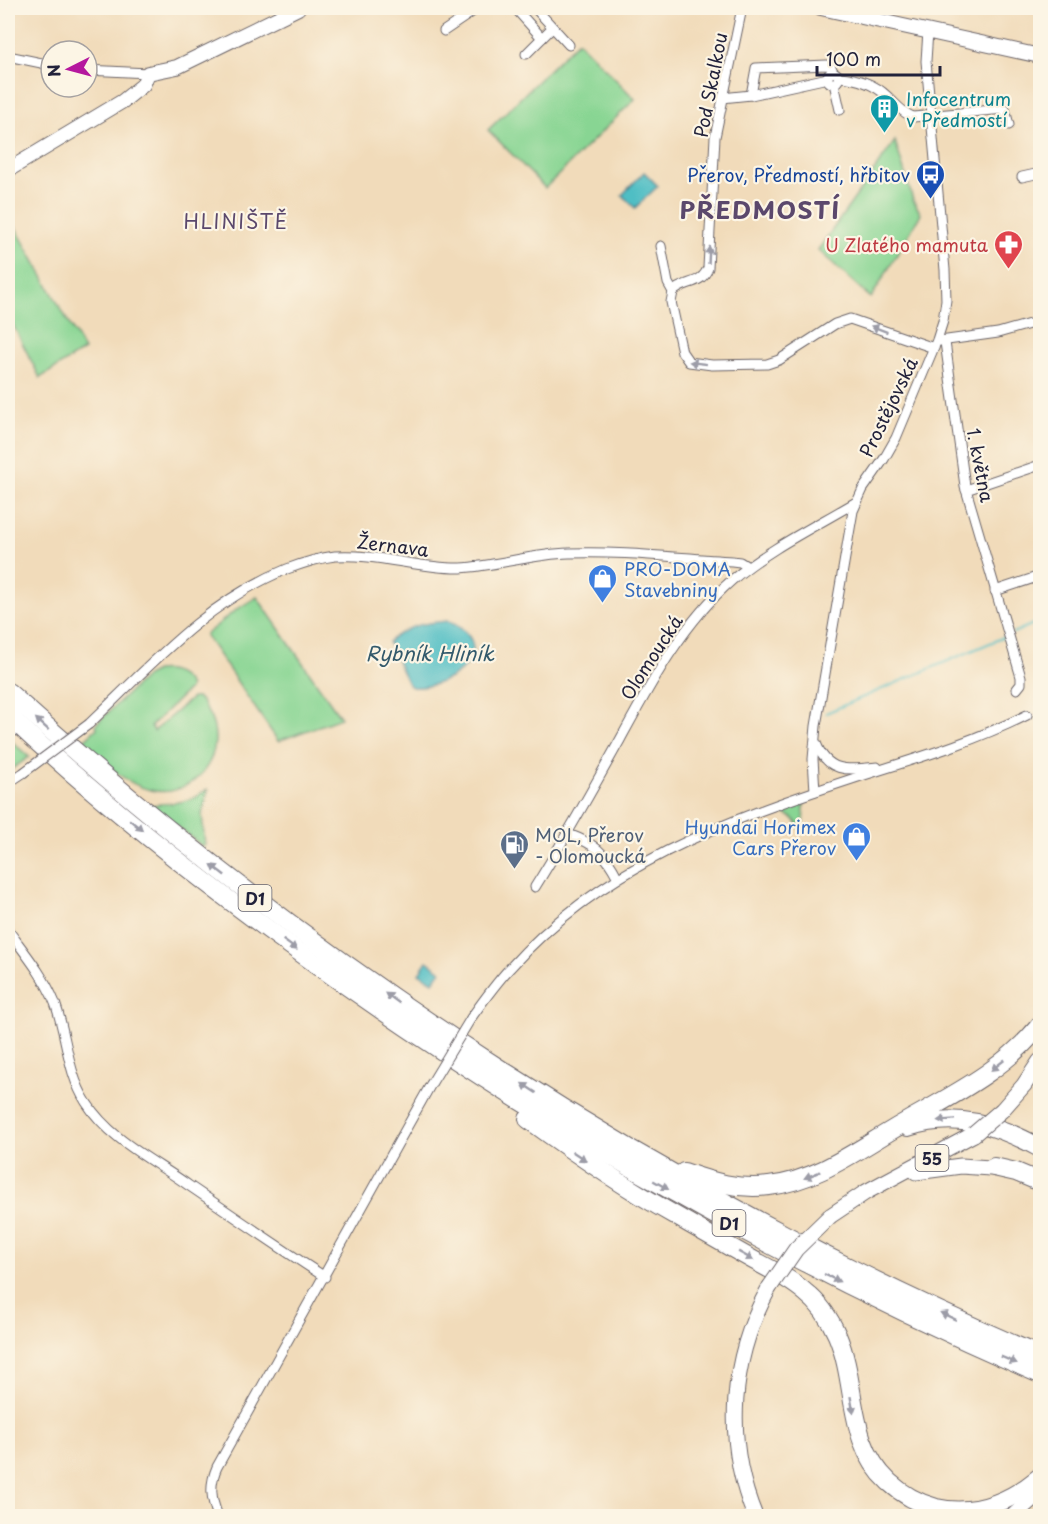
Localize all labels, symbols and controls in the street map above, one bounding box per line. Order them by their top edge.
street label: Pod Skalkou [687,30,733,140]
north arrow [39,39,99,99]
scale bar [817,39,940,77]
text: 100 m [826,45,881,72]
text: N [40,63,66,78]
place label: Infocentrum v Předmostí [906,85,1011,133]
building icon: Infocentrum v Předmostí [869,92,901,134]
bus stop icon: Přerov, Předmostí, hřbitov [915,158,947,200]
place label: Přerov, Předmostí, hřbitov [687,161,910,188]
district label: PŘEDMOSTÍ [679,191,841,227]
district label: HLINIŠTĚ [183,206,289,236]
pharmacy icon: U Zlatého mamuta [993,228,1025,270]
place label: U Zlatého mamuta [825,231,989,258]
one-way arrow [704,245,714,264]
one-way arrow [870,323,888,333]
street label: Prostějovská [852,352,924,462]
one-way arrow [689,358,708,368]
street label: 1. května [961,426,1002,505]
street label: Žernava [356,527,431,563]
place label: PRO-DOMA Stavebniny [624,555,731,603]
shop icon: PRO-DOMA Stavebniny [587,562,619,604]
street label: Olomoucká [613,608,689,705]
water label: Rybník Hliník [366,638,495,668]
one-way arrow [35,717,50,731]
place label: Hyundai Horimex Cars Přerov [685,813,837,861]
one-way arrow [128,819,143,831]
shop icon: Hyundai Horimex Cars Přerov [841,820,873,862]
place label: MOL, Přerov - Olomoucká [535,821,646,869]
fuel station icon: MOL, Přerov - Olomoucká [498,828,530,870]
one-way arrow [211,864,226,876]
road number: D1 [238,885,272,911]
one-way arrow [281,939,297,951]
one-way arrow [385,992,401,1004]
one-way arrow [990,1058,1006,1071]
one-way arrow [521,1083,537,1094]
one-way arrow [936,1115,955,1125]
road number: 55 [916,1145,948,1171]
one-way arrow [571,1150,587,1162]
one-way arrow [802,1170,820,1180]
one-way arrow [653,1180,670,1190]
road number: D1 [712,1210,746,1236]
one-way arrow [738,1251,755,1261]
one-way arrow [824,1273,841,1282]
one-way arrow [940,1312,957,1321]
one-way arrow [1000,1356,1018,1365]
one-way arrow [848,1396,857,1415]

